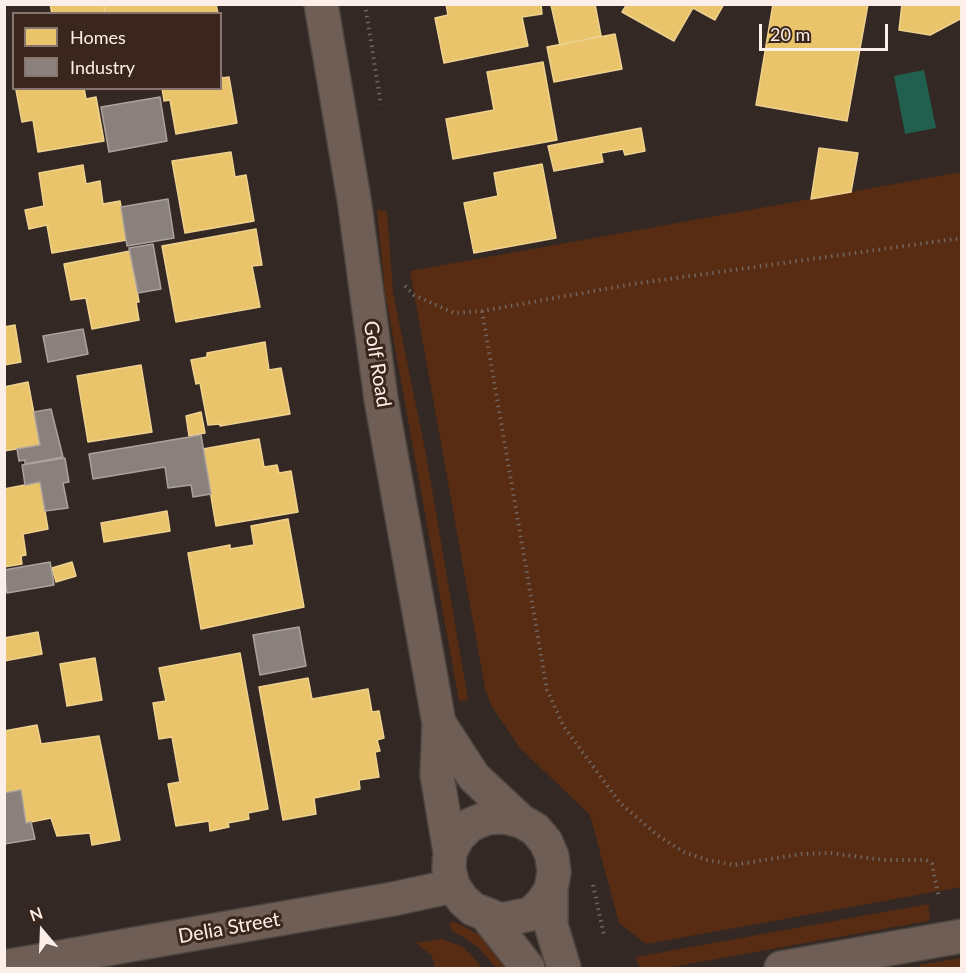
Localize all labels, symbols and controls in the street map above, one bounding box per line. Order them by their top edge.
legend [12,12,222,90]
scale bar [762,12,891,50]
text: 20 m [770,23,810,45]
text: Homes [70,26,126,48]
text: Industry [70,56,135,78]
street label: Golf Road [358,319,396,409]
north arrow [12,901,72,961]
text: N [27,903,45,924]
street label: Delia Street [176,907,282,949]

